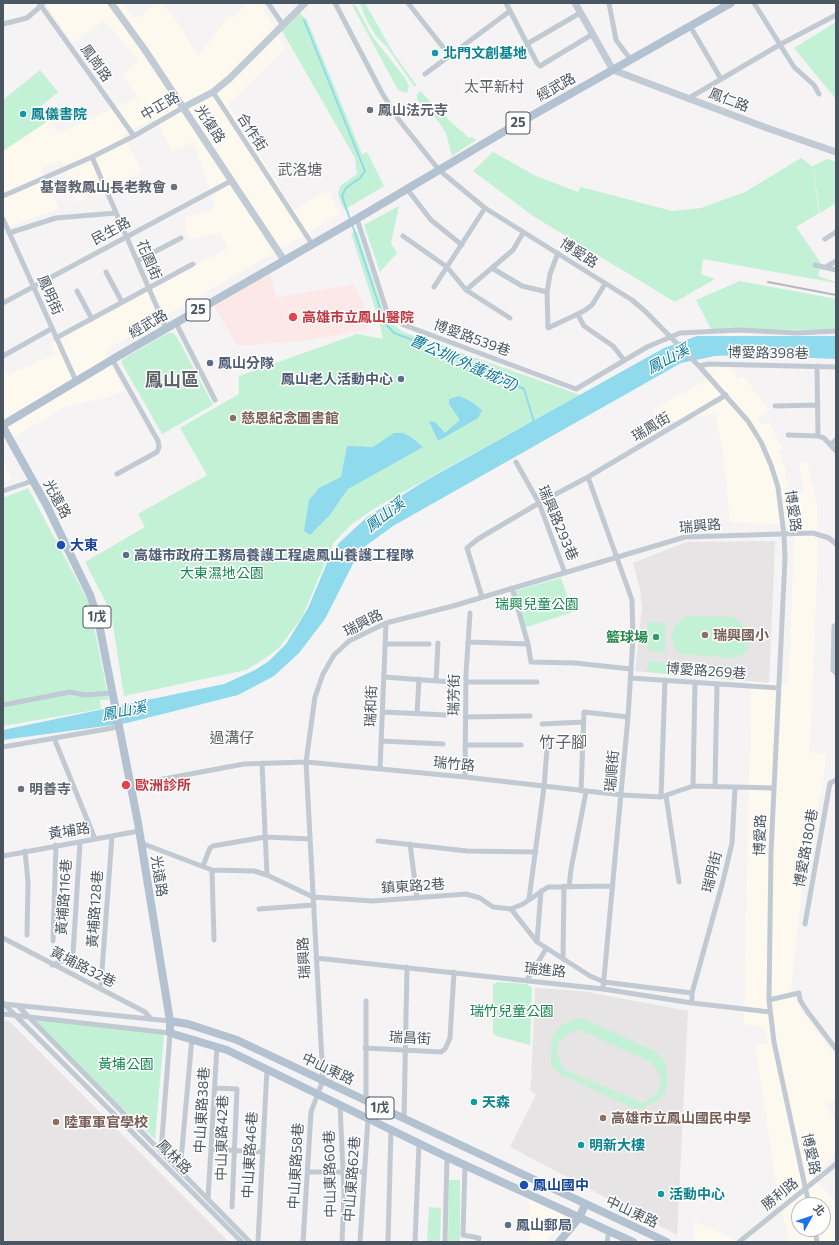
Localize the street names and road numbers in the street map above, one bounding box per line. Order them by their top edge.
street label: 鳳崗路 [77,41,115,85]
street label: 經武路 [534,69,578,105]
street label: 鳳仁路 [706,85,752,115]
street label: 中正路 [138,88,182,124]
street label: 光復路 [192,102,228,146]
street label: 合作街 [234,110,270,154]
road number: 25 [506,112,530,134]
street label: 民生路 [89,214,133,248]
street label: 博愛路 [557,235,601,271]
street label: 花園街 [133,237,165,283]
street label: 鳳明街 [34,272,66,318]
road number: 25 [186,299,210,321]
street label: 經武路 [126,306,170,342]
street label: 博愛路539巷 [431,316,513,360]
street label: 博愛路398巷 [727,344,809,362]
street label: 瑞鳳街 [629,409,673,445]
street label: 光遠路 [40,477,74,521]
street label: 瑞興路293巷 [535,483,581,563]
street label: 博愛路 [782,489,804,533]
street label: 瑞興路 [678,516,722,536]
road number: 1戊 [83,606,111,628]
street label: 瑞興路 [340,606,386,640]
street label: 博愛路269巷 [665,660,747,682]
street label: 瑞芳街 [445,674,463,716]
street label: 瑞和街 [362,685,380,727]
street label: 瑞順街 [602,749,622,793]
street label: 瑞竹路 [432,753,476,775]
street label: 博愛路180巷 [791,807,821,889]
street label: 博愛路 [751,814,769,856]
street label: 黃埔路 [47,819,91,843]
street label: 瑞明街 [699,850,725,894]
street label: 光遠路 [147,854,171,898]
street label: 黃埔路116巷 [53,858,75,936]
street label: 黃埔路128巷 [84,869,106,949]
street label: 鎮東路2巷 [381,875,445,897]
street label: 瑞興路 [295,937,313,979]
street label: 黃埔路32巷 [47,943,119,991]
street label: 瑞進路 [523,959,567,981]
street label: 瑞昌街 [389,1029,431,1047]
street label: 中山東路 [299,1050,357,1088]
street label: 中山東路38巷 [191,1066,213,1154]
street label: 中山東路42巷 [213,1095,231,1181]
road number: 1戊 [366,1097,394,1119]
street label: 中山東路46巷 [239,1111,261,1199]
street label: 中山東路58巷 [285,1122,307,1210]
street label: 中山東路60巷 [321,1130,339,1218]
street label: 博愛路 [798,1132,824,1176]
street label: 中山東路62巷 [341,1135,363,1223]
street label: 鳳林路 [153,1136,195,1178]
street label: 勝利路 [758,1174,802,1214]
street label: 中山東路 [603,1193,661,1231]

